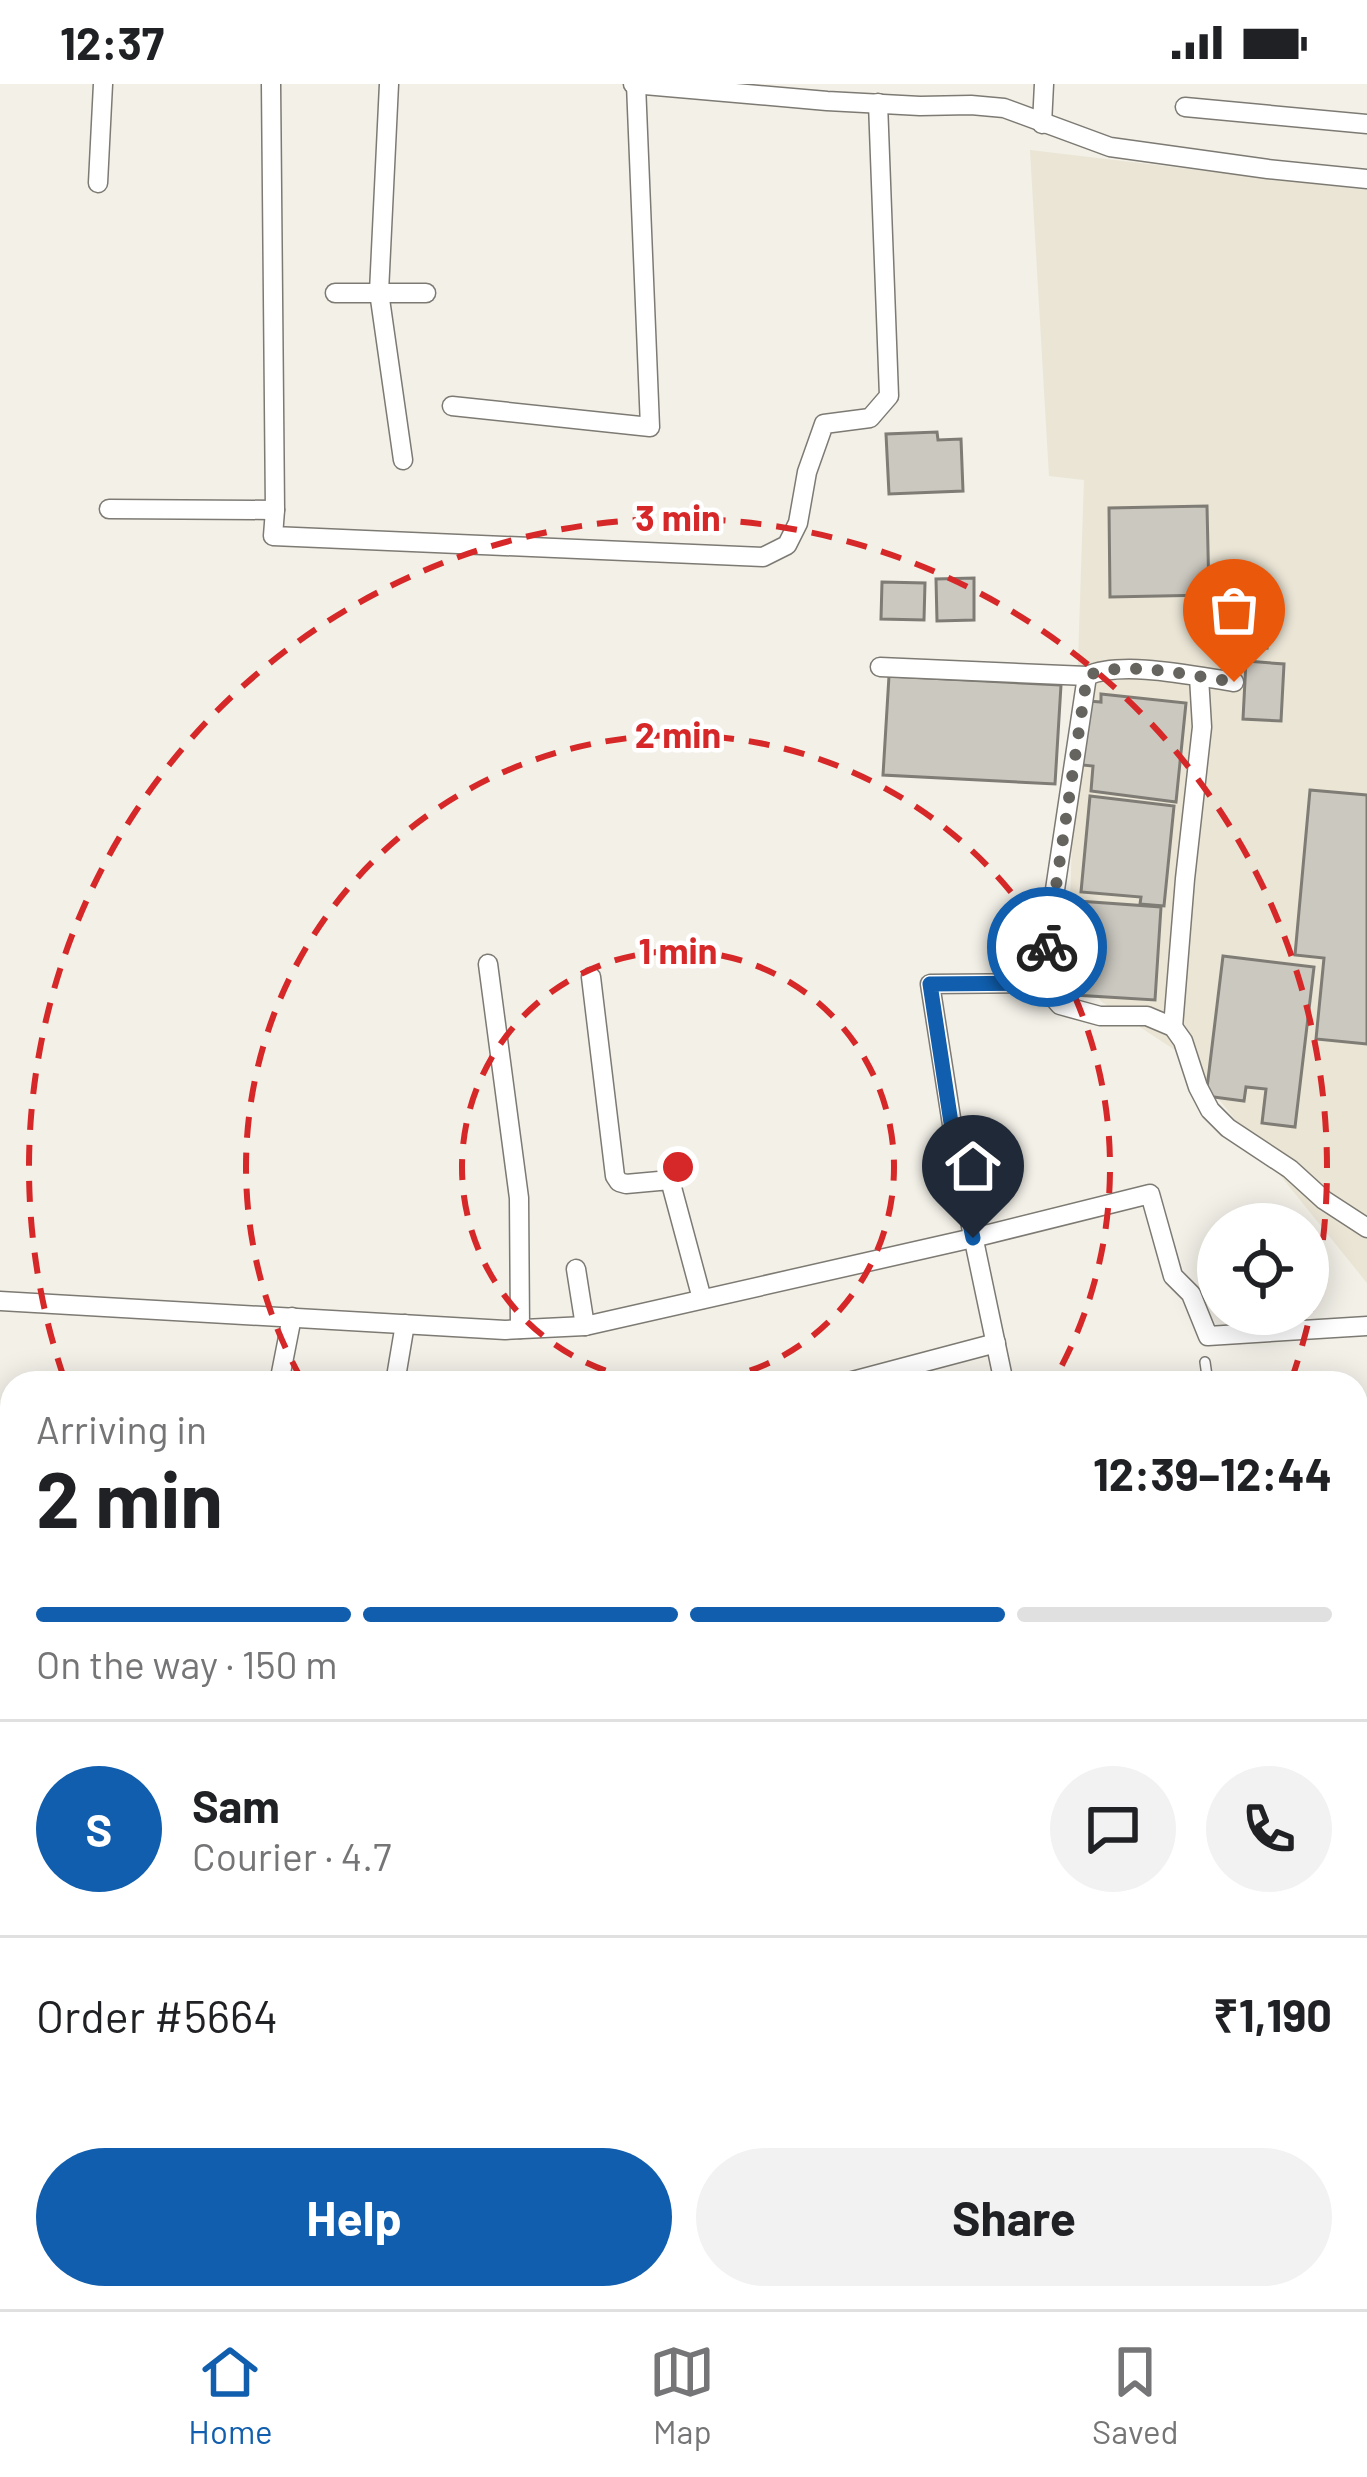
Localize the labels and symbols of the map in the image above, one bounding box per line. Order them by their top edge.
text: 3 min [635,495,721,538]
pin [1183,559,1285,682]
text: 2 min [635,712,721,755]
courier [987,887,1107,1007]
text: 1 min [639,928,717,971]
pin [922,1115,1024,1238]
centre of rings [657,1146,699,1188]

